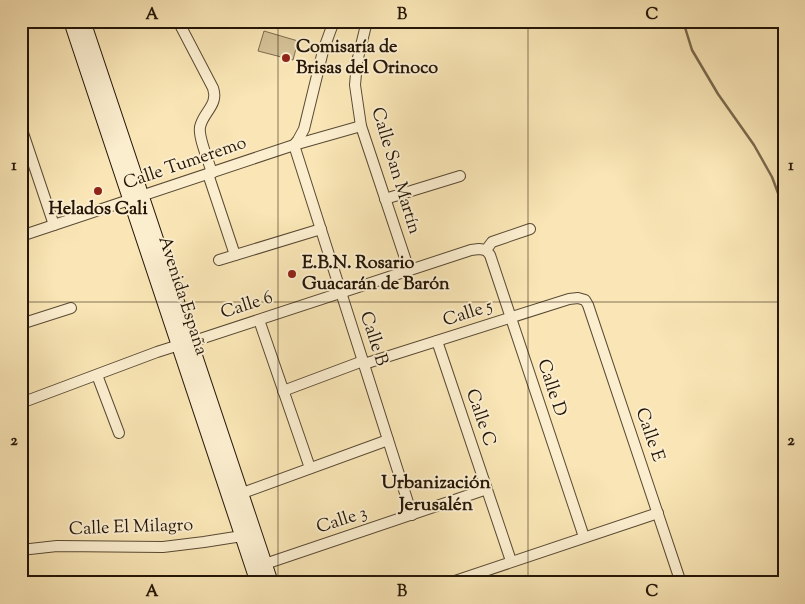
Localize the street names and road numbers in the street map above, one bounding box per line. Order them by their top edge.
street label: Calle San Martín [363,104,427,238]
street label: Calle Tumeremo [120,131,250,197]
street label: Avenida España [150,233,214,359]
street label: Calle 6 [217,285,277,327]
street label: Calle 5 [440,294,496,334]
street label: Calle B [352,308,394,370]
street label: Calle D [530,356,572,420]
street label: Calle C [458,386,502,450]
street label: Calle E [628,405,670,466]
street label: Calle 3 [313,501,371,541]
street label: Calle El Milagro [68,513,194,543]

